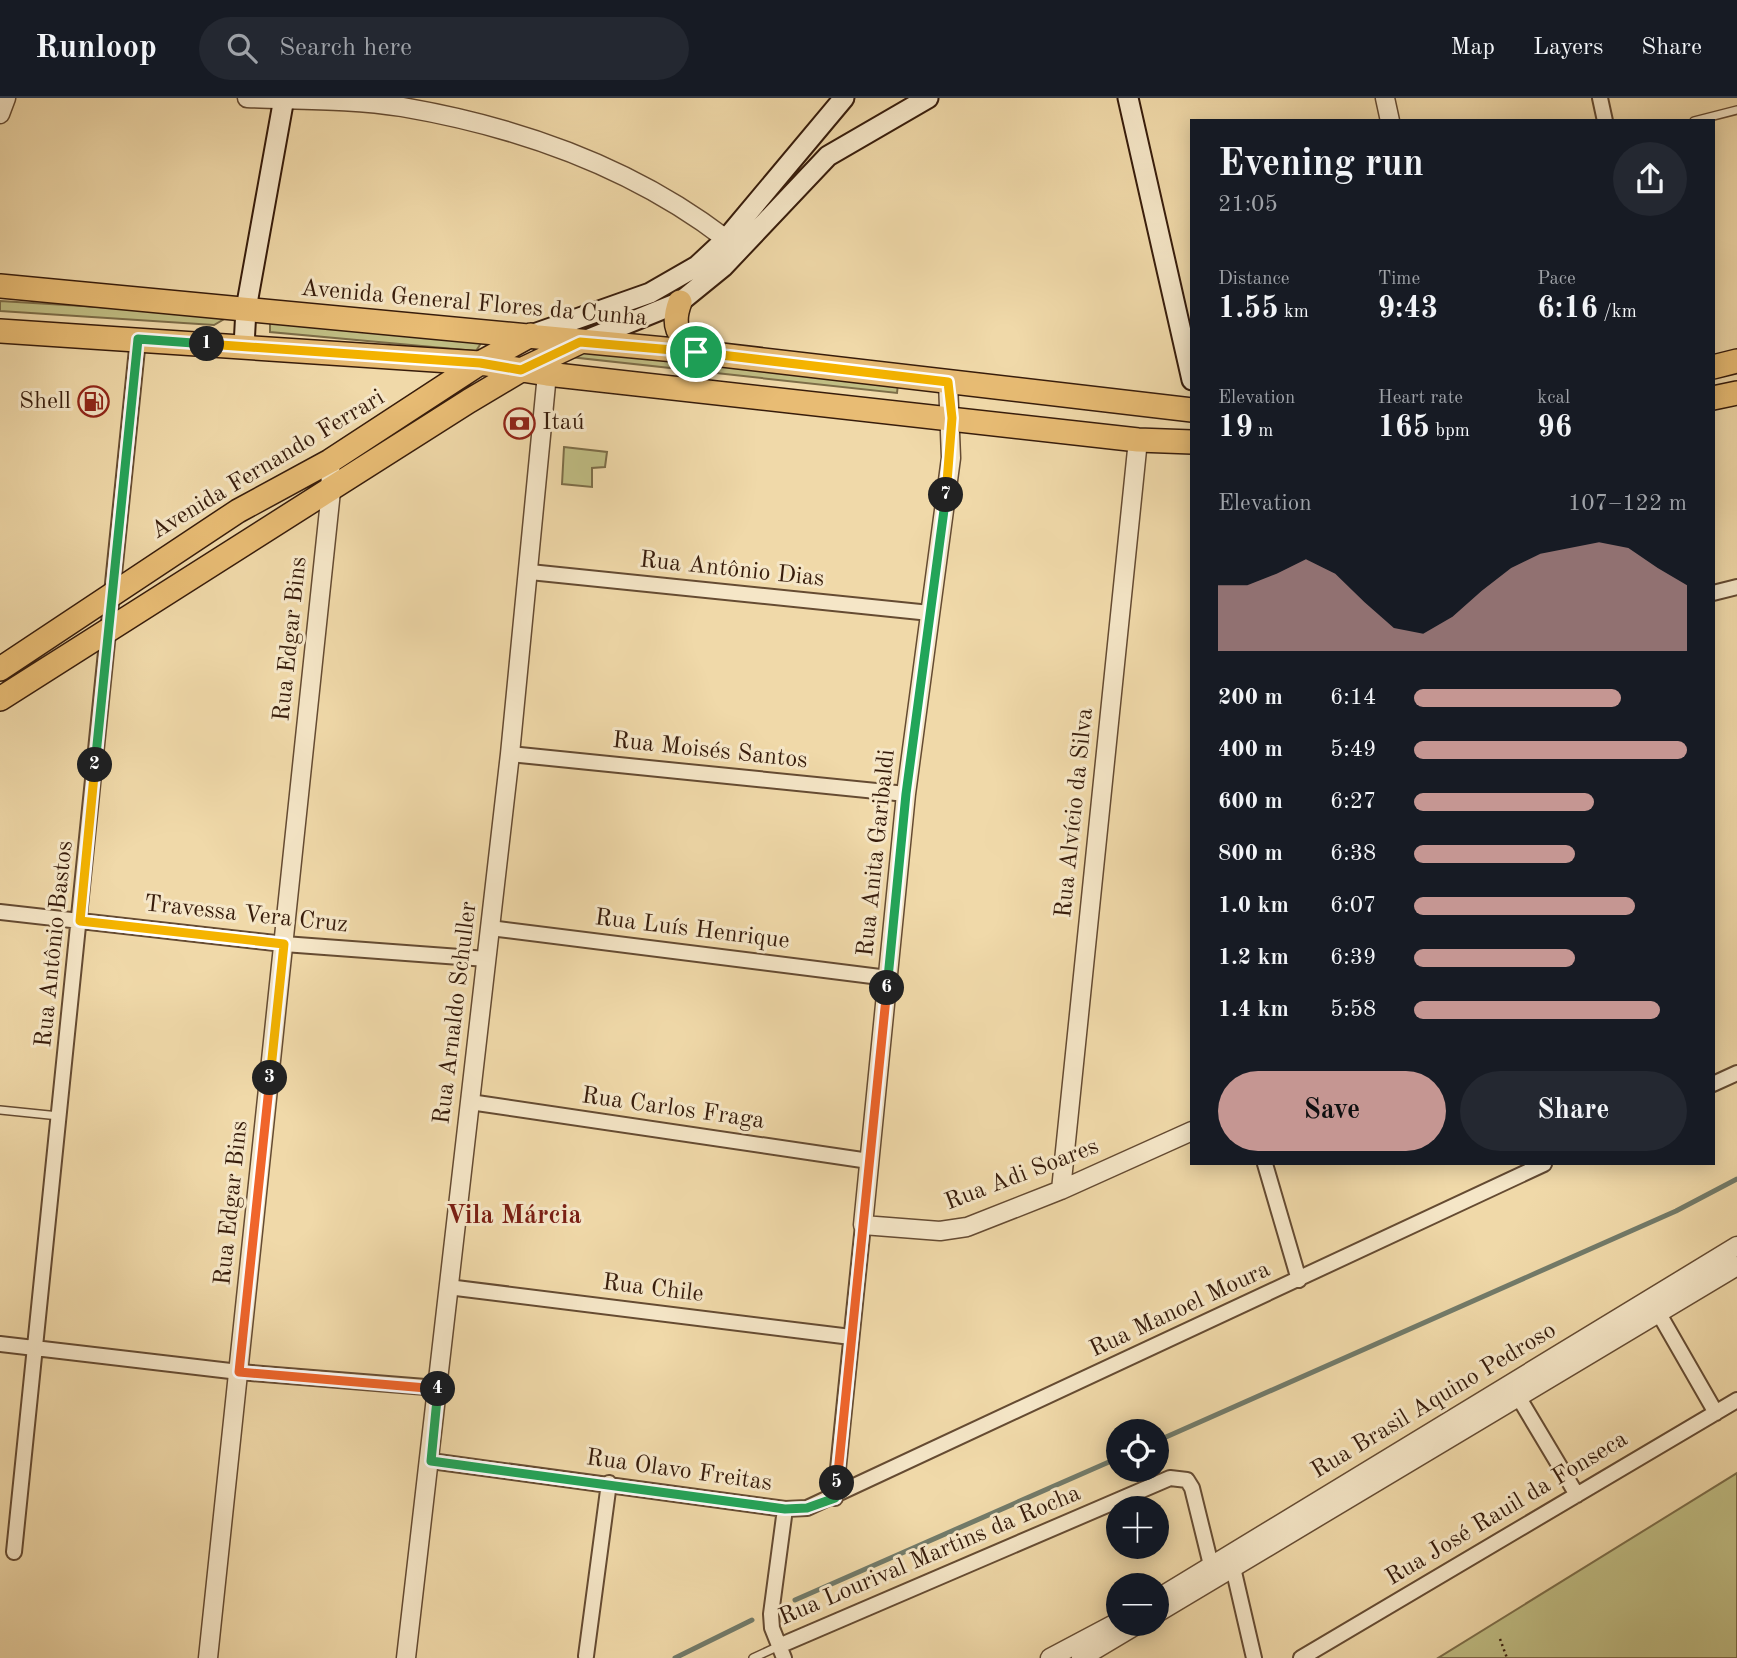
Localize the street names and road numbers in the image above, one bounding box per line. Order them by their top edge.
street label: Avenida General Flores da Cunha [300,277,648,331]
street label: Avenida Fernando Ferrari [147,386,389,544]
street label: Rua Antônio Dias [638,548,826,592]
street label: Rua Edgar Bins [270,555,312,723]
street label: Rua Alvício da Silva [1052,707,1098,919]
street label: Rua Moisés Santos [611,729,809,773]
street label: Rua Anita Garibaldi [854,748,900,958]
street label: Rua Antônio Bastos [32,839,78,1049]
street label: Travessa Vera Cruz [143,892,349,938]
street label: Rua Arnaldo Schuller [430,900,482,1126]
street label: Rua Luís Henrique [593,906,791,954]
street label: Rua Carlos Fraga [580,1084,766,1134]
street label: Rua Edgar Bins [211,1119,253,1287]
street label: Rua Adi Soares [942,1135,1102,1215]
street label: Rua Manoel Moura [1086,1258,1274,1362]
street label: Rua Chile [601,1271,705,1307]
street label: Rua Brasil Aquino Pedroso [1307,1318,1561,1484]
street label: Rua José Rauil da Fonseca [1382,1427,1632,1591]
street label: Rua Olavo Freitas [585,1446,773,1496]
street label: Rua Lourival Martins da Rocha [776,1481,1084,1631]

